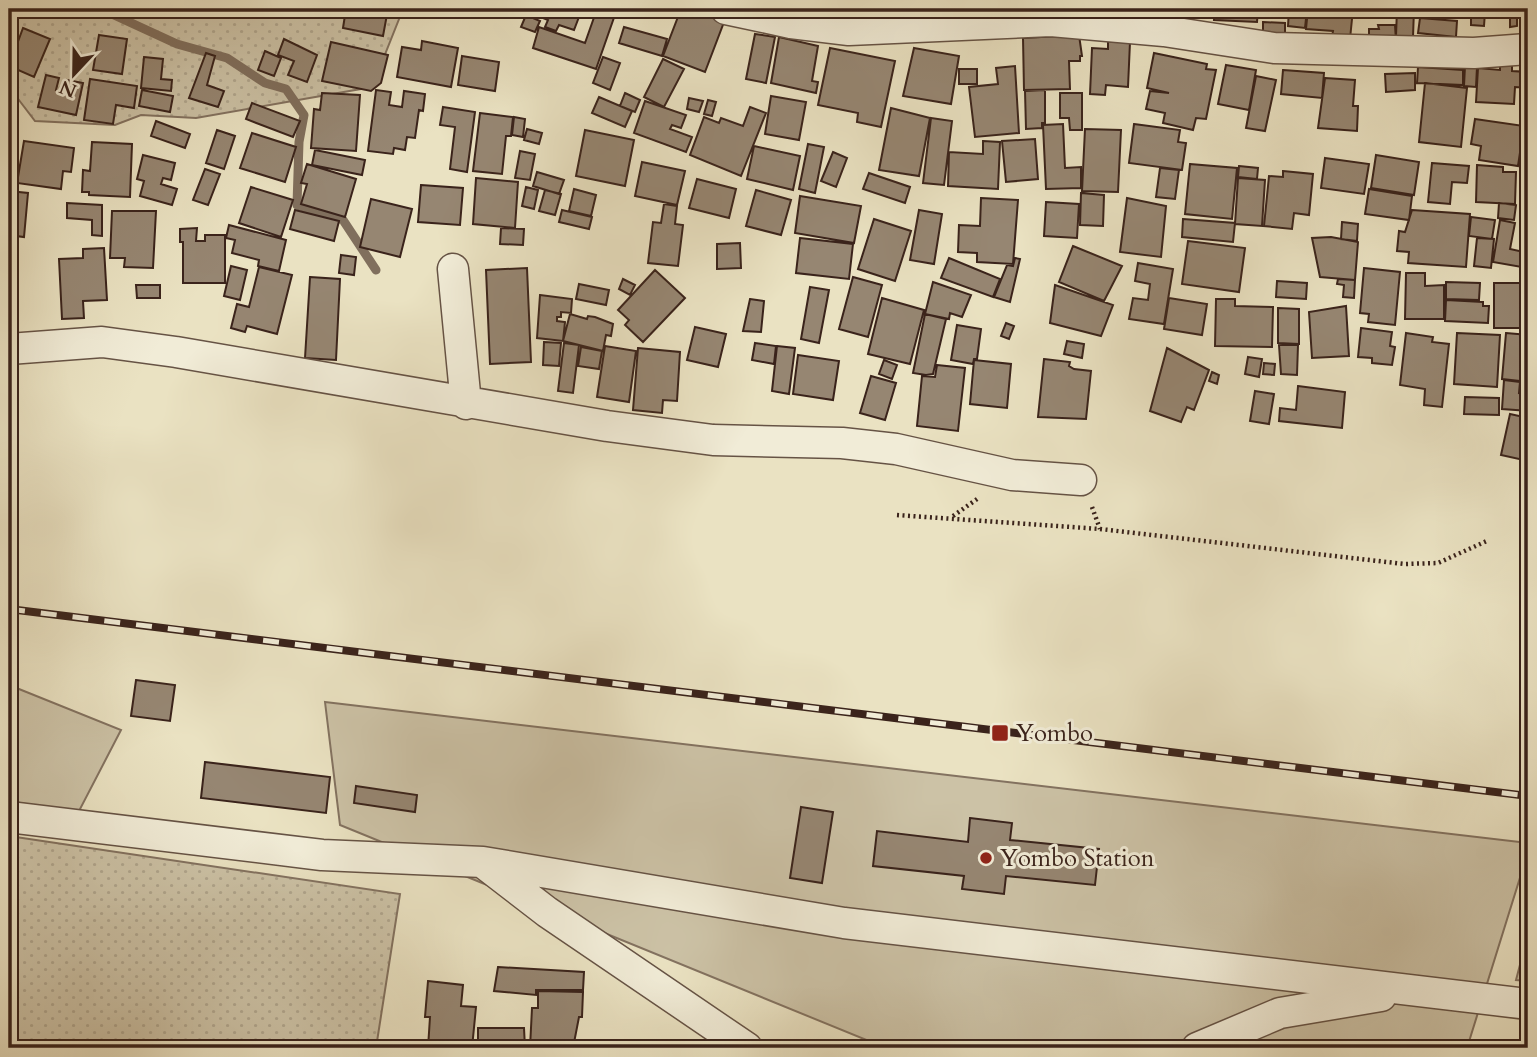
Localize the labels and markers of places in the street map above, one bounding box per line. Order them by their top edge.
place label: Yombo [1016,717,1093,750]
marker: Yombo [990,723,1010,743]
place label: Yombo Station [1000,842,1155,875]
marker: Yombo Station [978,850,994,866]

